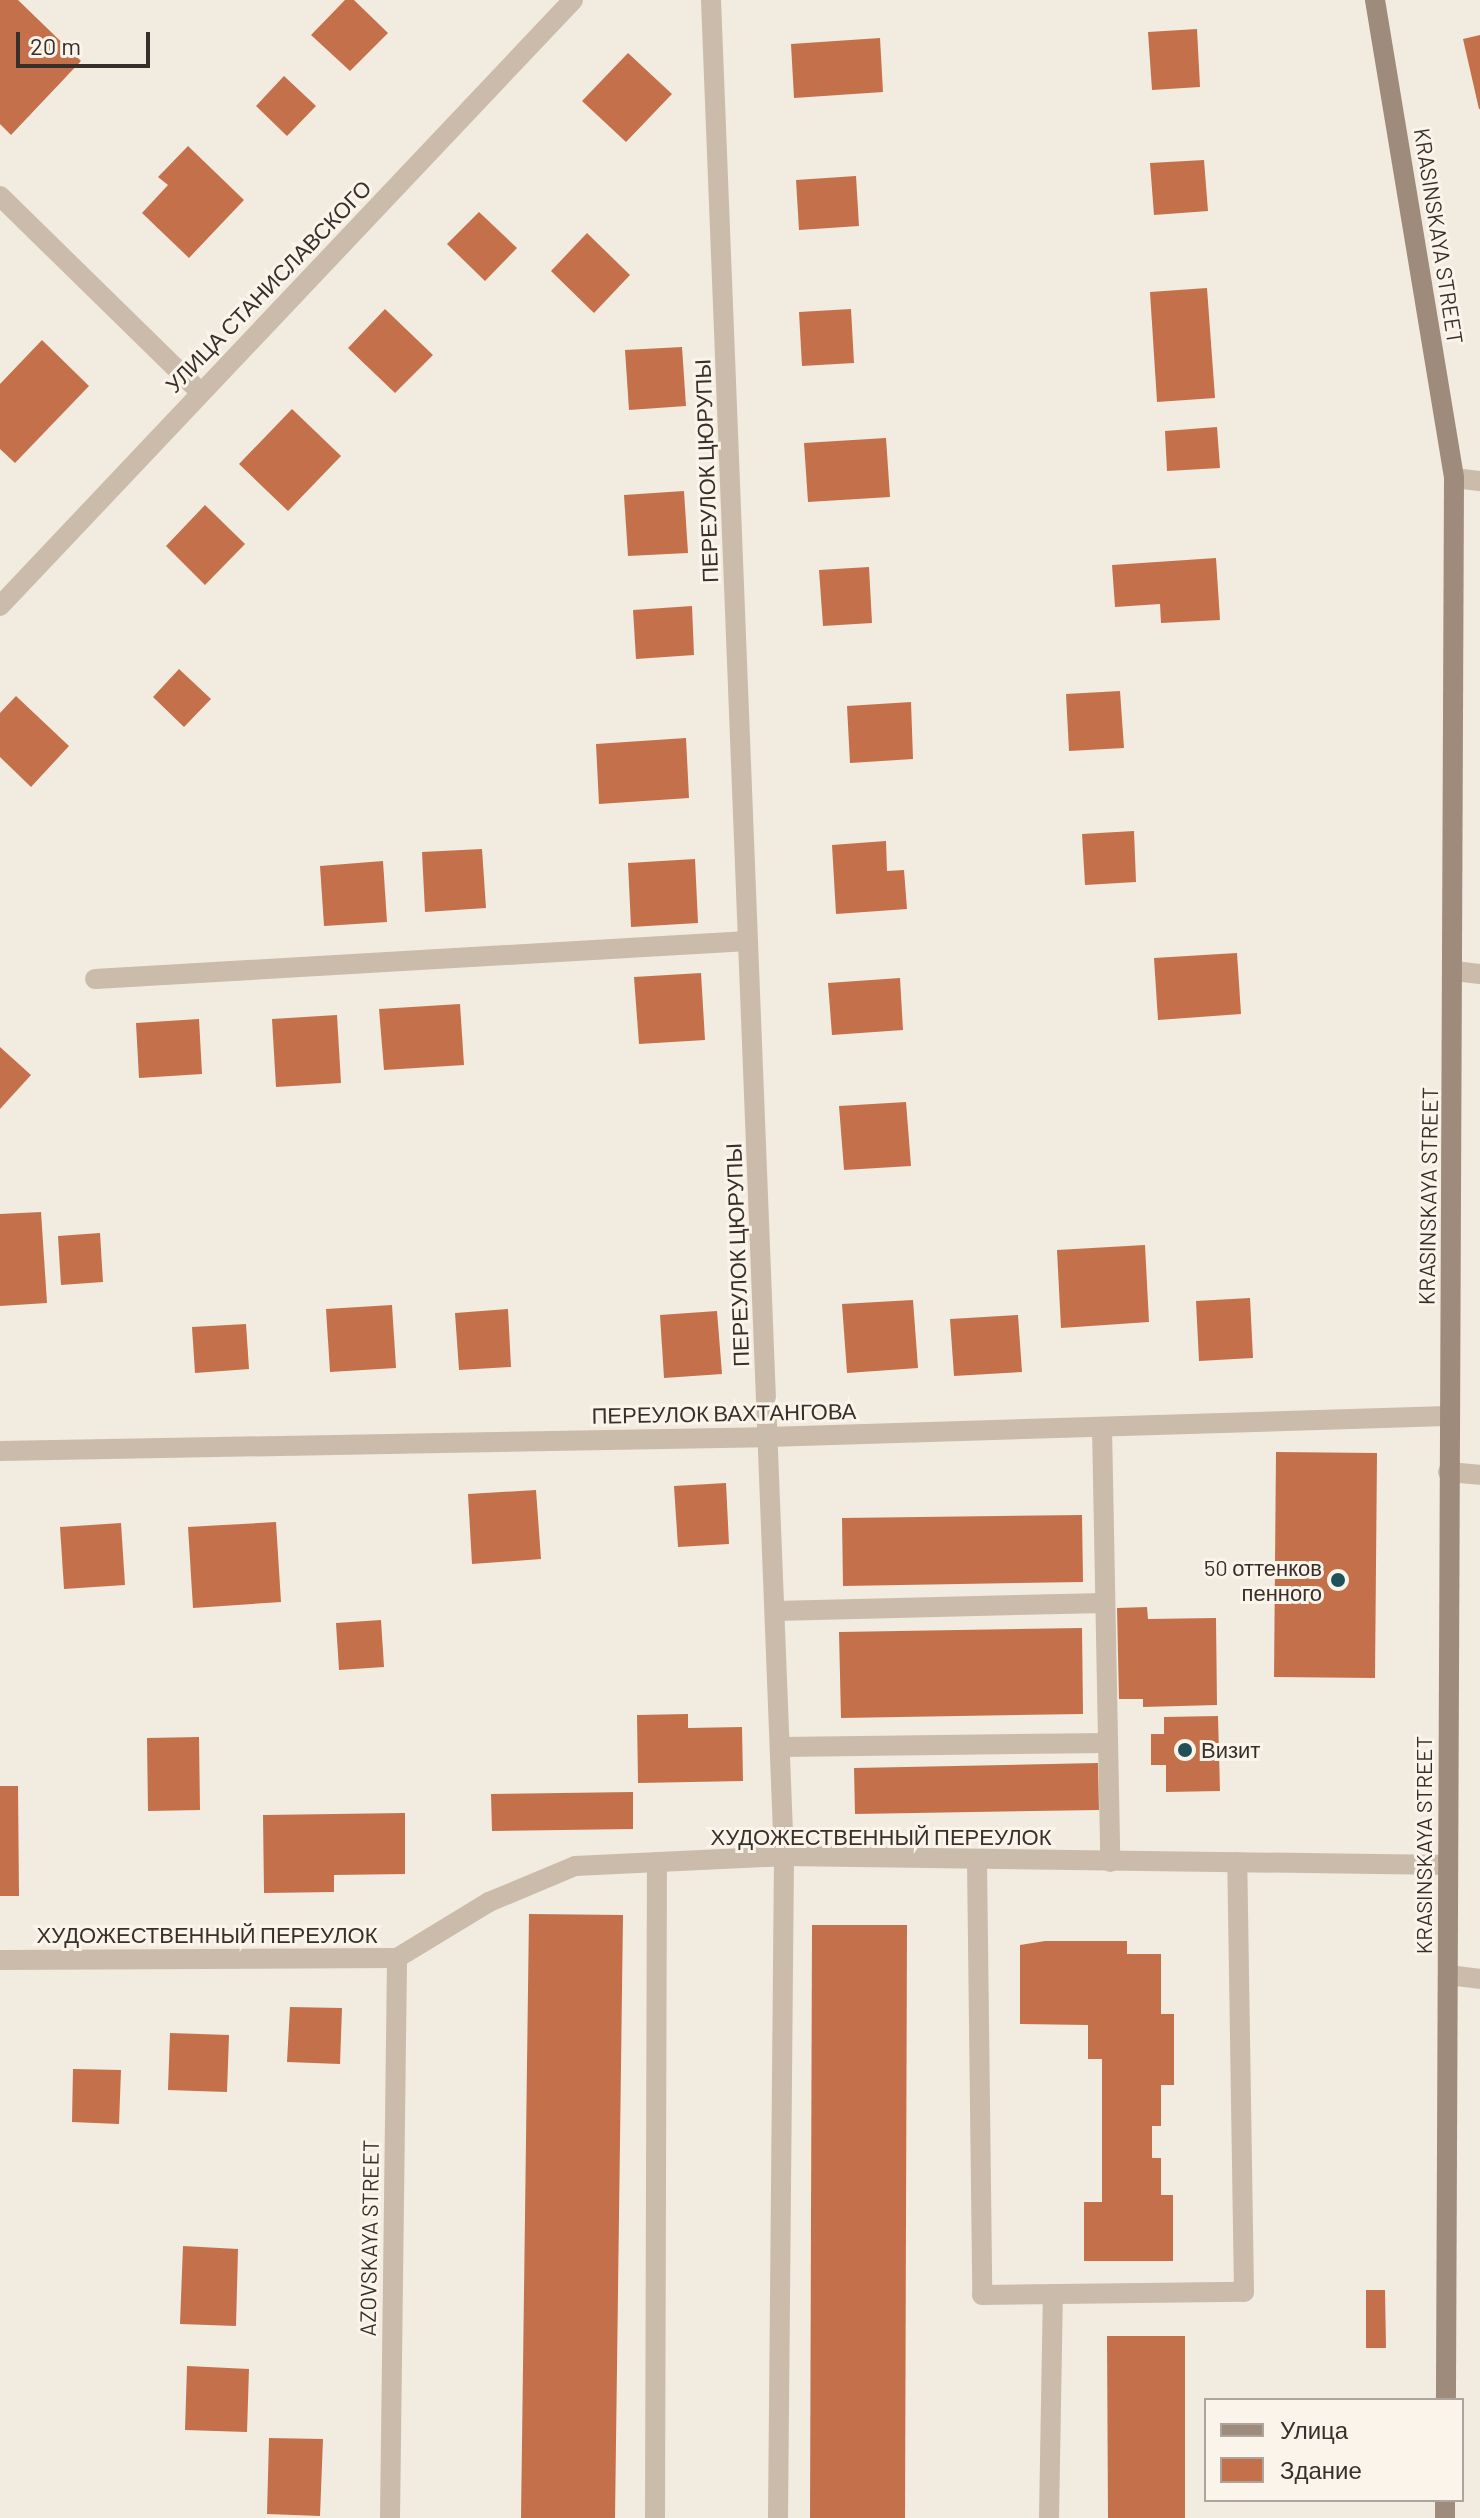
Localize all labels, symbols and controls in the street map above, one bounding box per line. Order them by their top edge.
scale bar [20,16,154,66]
text: 20 m [30,31,81,60]
street label: KRASINSKAYA STREET [1409,126,1469,346]
street label: УЛИЦА СТАНИСЛАВСКОГО [160,174,376,398]
street label: ПЕРЕУЛОК ЦЮРУПЫ [689,359,723,583]
street label: KRASINSKAYA STREET [1413,1087,1443,1305]
street label: ПЕРЕУЛОК ЦЮРУПЫ [720,1143,754,1367]
street label: ПЕРЕУЛОК ВАХТАНГОВА [591,1397,857,1429]
place label: 50 оттенков пенного [1204,1554,1322,1606]
marker: 50 оттенков пенного [1329,1571,1347,1589]
street label: KRASINSKAYA STREET [1411,1736,1437,1954]
place label: Визит [1201,1737,1260,1763]
marker: Визит [1176,1741,1194,1759]
street label: ХУДОЖЕСТВЕННЫЙ ПЕРЕУЛОК [710,1824,1052,1850]
street label: ХУДОЖЕСТВЕННЫЙ ПЕРЕУЛОК [36,1922,378,1948]
street label: AZOVSKAYA STREET [354,2139,384,2337]
legend [1204,2398,1464,2502]
text: Улица [1280,2415,1348,2444]
text: Здание [1280,2455,1362,2484]

